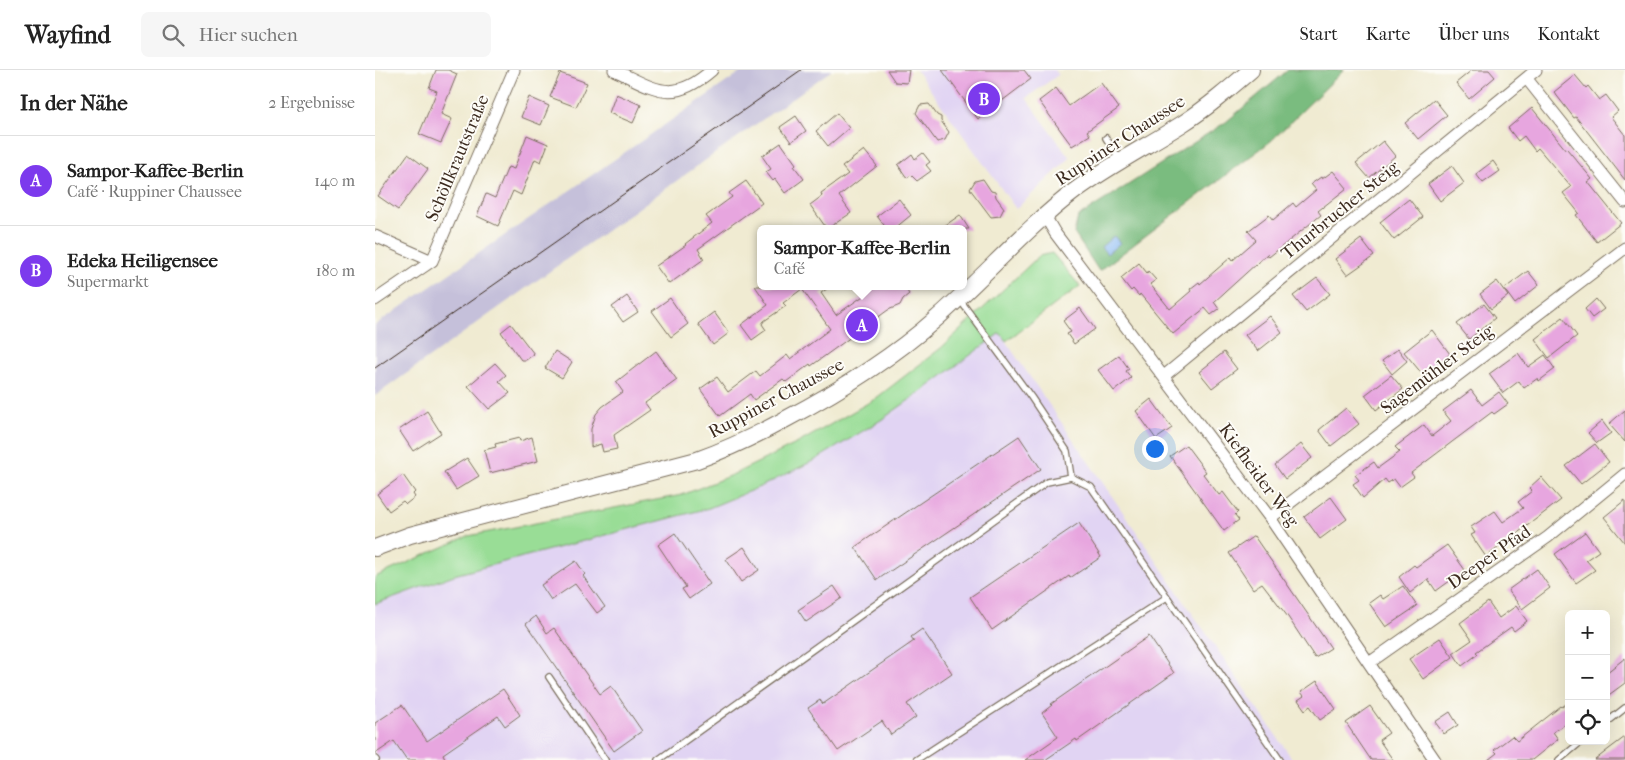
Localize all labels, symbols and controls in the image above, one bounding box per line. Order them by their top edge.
search box [141,12,491,57]
text: Wayfind [25,21,111,49]
icon: search [159,21,187,49]
text: Hier suchen [199,24,298,46]
text: Start [1299,24,1338,45]
text: Karte [1366,24,1410,45]
text: Über uns [1438,24,1509,45]
text: Kontakt [1537,24,1600,45]
pin: B [968,80,1000,118]
text: In der Nähe [20,91,128,115]
street label: Ruppiner Chaussee [1052,91,1189,190]
street label: Schöllkrautstraße [421,92,494,225]
text: 2 Ergebnisse [268,93,355,112]
street label: Thurbrucher Steig [1277,156,1404,264]
text: Sampor-Kaffee-Berlin [67,160,244,182]
text: A [31,171,41,190]
text: 140 m [314,171,355,190]
text: Café · Ruppiner Chaussee [67,182,242,201]
popup [757,225,967,290]
text: Sampor-Kaffee-Berlin [774,237,950,259]
text: Edeka Heiligensee [67,250,218,272]
text: Café [774,259,805,278]
text: B [31,261,41,280]
text: 180 m [316,261,355,280]
text: Supermarkt [67,272,149,291]
pin: A [846,306,878,344]
street label: Sagemühler Steig [1377,320,1498,419]
street label: Ruppiner Chaussee [705,354,848,443]
street label: Kiefheider Weg [1214,420,1303,531]
your location [1142,436,1168,462]
street label: Deeper Pfad [1444,521,1535,594]
map controls [1565,610,1610,745]
button: + [1565,610,1610,655]
button: − [1565,655,1610,700]
button: locate [1565,700,1610,745]

